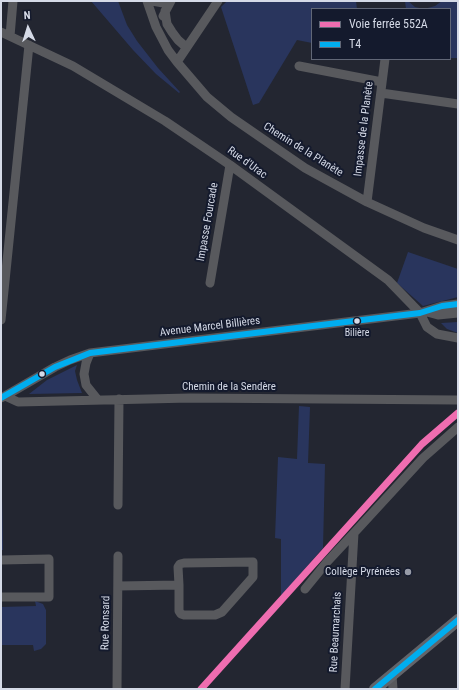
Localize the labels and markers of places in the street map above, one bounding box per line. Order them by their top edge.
marker: Bilière [352,316,362,326]
place label: Bilière [345,327,369,339]
unlabelled marker [37,369,47,379]
place label: Collège Pyrénées [325,565,400,579]
marker: Collège Pyrénées [403,567,413,577]

